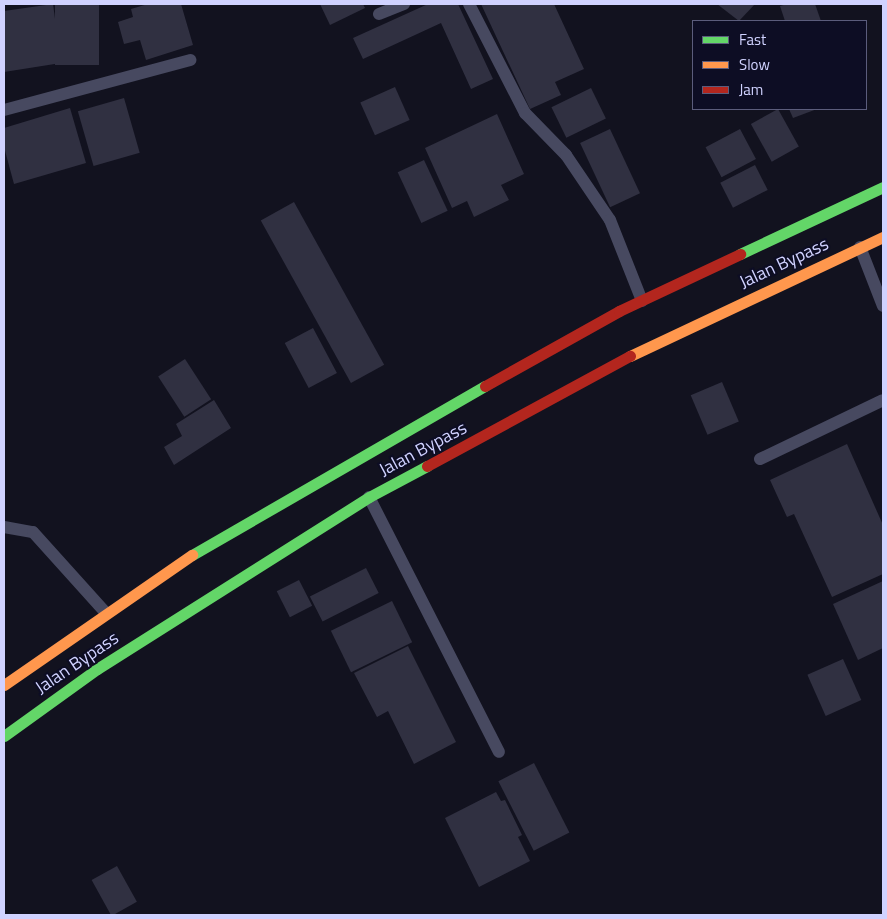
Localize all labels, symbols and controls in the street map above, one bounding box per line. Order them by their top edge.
legend [692,20,867,110]
text: Fast [739,28,766,51]
text: Slow [739,53,770,76]
text: Jam [739,78,763,101]
street label: Jalan Bypass [736,233,832,293]
street label: Jalan Bypass [376,417,470,481]
street label: Jalan Bypass [31,627,123,699]

